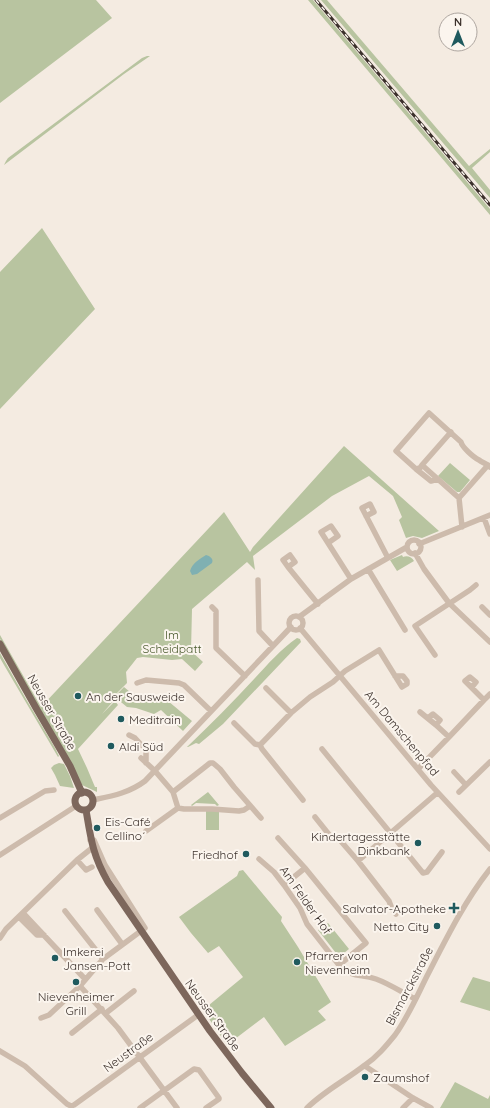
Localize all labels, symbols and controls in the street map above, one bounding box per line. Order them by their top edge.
north arrow [438,12,478,52]
text: N [454,15,462,29]
park label: Im Scheidpatt [142,627,202,656]
street label: Neusser Straße [24,671,80,753]
street label: Am Damschenpfad [362,687,442,779]
place label: An der Sausweide [86,689,185,704]
marker: An der Sausweide [73,691,83,701]
place label: Meditrain [129,712,181,727]
marker: Meditrain [116,714,126,724]
place label: Aldi Süd [119,739,163,754]
marker: Aldi Süd [106,741,116,751]
place label: Eis-Café Cellino´ [105,814,151,843]
marker: Eis-Café Cellino´ [92,823,102,833]
place label: Kindertagesstätte Dinkbank [311,829,410,858]
marker: Kindertagesstätte Dinkbank [413,838,423,848]
place label: Friedhof [192,847,239,862]
marker: Friedhof [241,849,251,859]
street label: Am Felder Hof [277,863,336,938]
place label: Salvator-Apotheke [342,901,446,916]
marker: Salvator-Apotheke [449,903,459,913]
place label: Netto City [374,919,429,934]
marker: Netto City [432,921,442,931]
place label: Imkerei Jansen-Pott [63,944,131,973]
street label: Bismarckstraße [382,944,436,1028]
place label: Pfarrer von Nievenheim [305,948,370,977]
marker: Imkerei Jansen-Pott [50,953,60,963]
marker: Pfarrer von Nievenheim [292,957,302,967]
street label: Neusser Straße [182,976,244,1054]
marker: Nievenheimer Grill [71,977,81,987]
place label: Nievenheimer Grill [38,989,115,1018]
street label: Neustraße [100,1029,156,1075]
place label: Zaumshof [373,1070,430,1085]
marker: Zaumshof [360,1072,370,1082]

